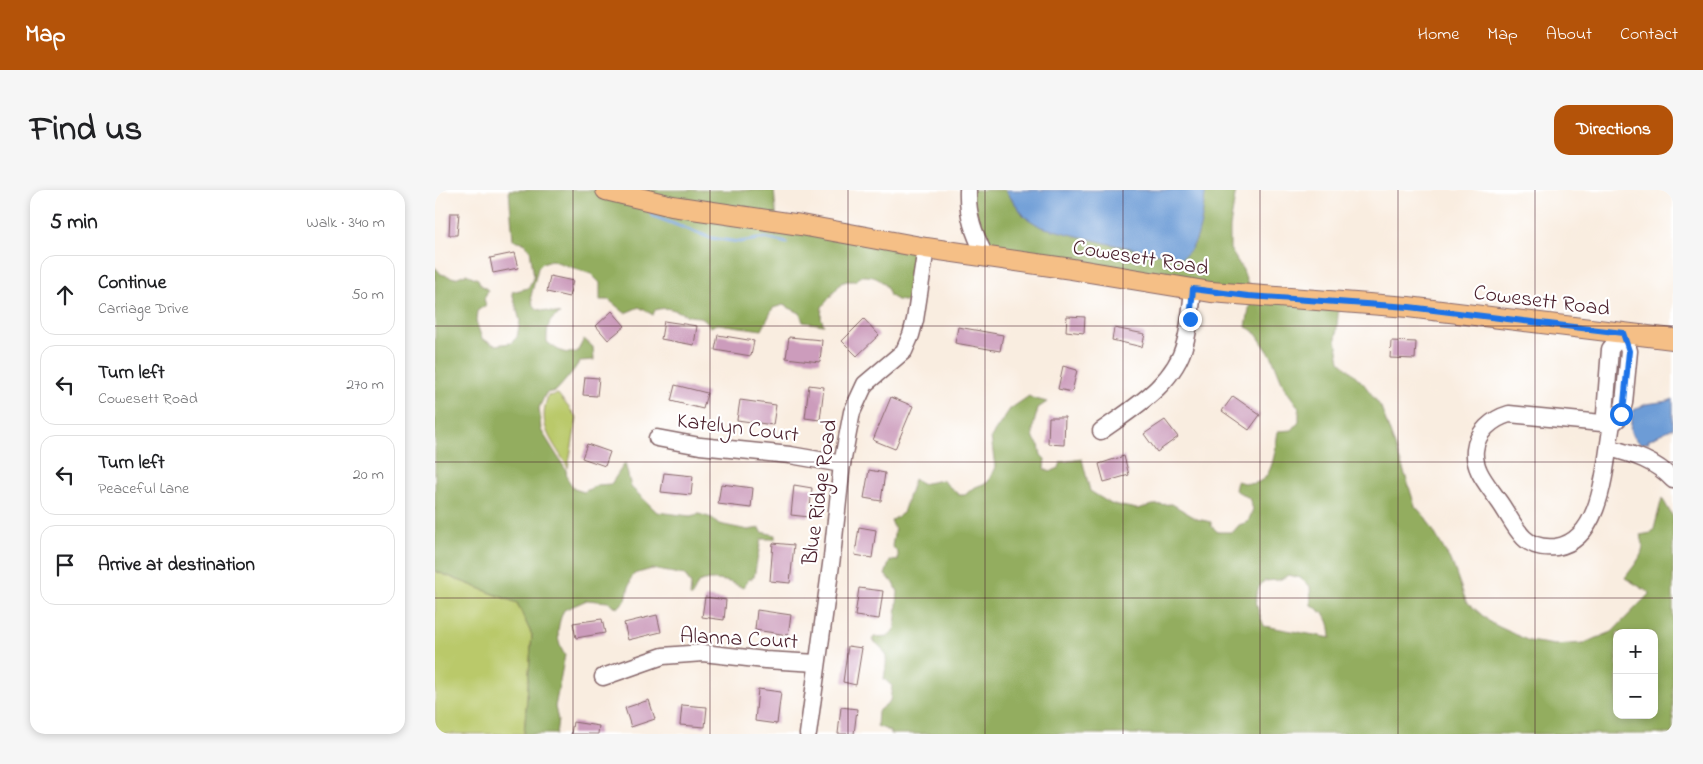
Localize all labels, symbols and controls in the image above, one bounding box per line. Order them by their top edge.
text: Map [25,18,66,53]
text: Home [1418,22,1459,48]
text: Map [1487,22,1518,48]
text: About [1546,22,1592,48]
text: Contact [1620,22,1678,48]
text: Find us [30,105,142,156]
button: Directions [1554,105,1673,155]
text: 5 min [50,208,98,238]
text: Walk · 340 m [306,211,385,235]
street label: Cowesett Road [1070,232,1211,285]
text: Continue [98,270,166,297]
street label: Cowesett Road [1472,278,1612,326]
icon: ahead [51,281,79,309]
text: 50 m [352,283,384,307]
text: Carriage Drive [98,297,189,321]
route end [1179,308,1202,331]
text: Turn left [98,360,165,387]
icon: left [51,371,79,399]
text: 270 m [346,373,384,397]
text: Cowesett Road [98,387,198,411]
route start [1610,403,1633,426]
street label: Katelyn Court [675,406,801,453]
street label: Blue Ridge Road [795,418,848,568]
text: Turn left [98,450,165,477]
icon: left [51,461,79,489]
text: 20 m [353,463,384,487]
text: Peaceful Lane [98,477,189,501]
icon: arrive [51,551,79,579]
text: Arrive at destination [98,552,255,579]
street label: Alanna Court [679,621,799,659]
map controls [1613,629,1658,719]
button: + [1613,629,1658,674]
button: − [1613,674,1658,719]

